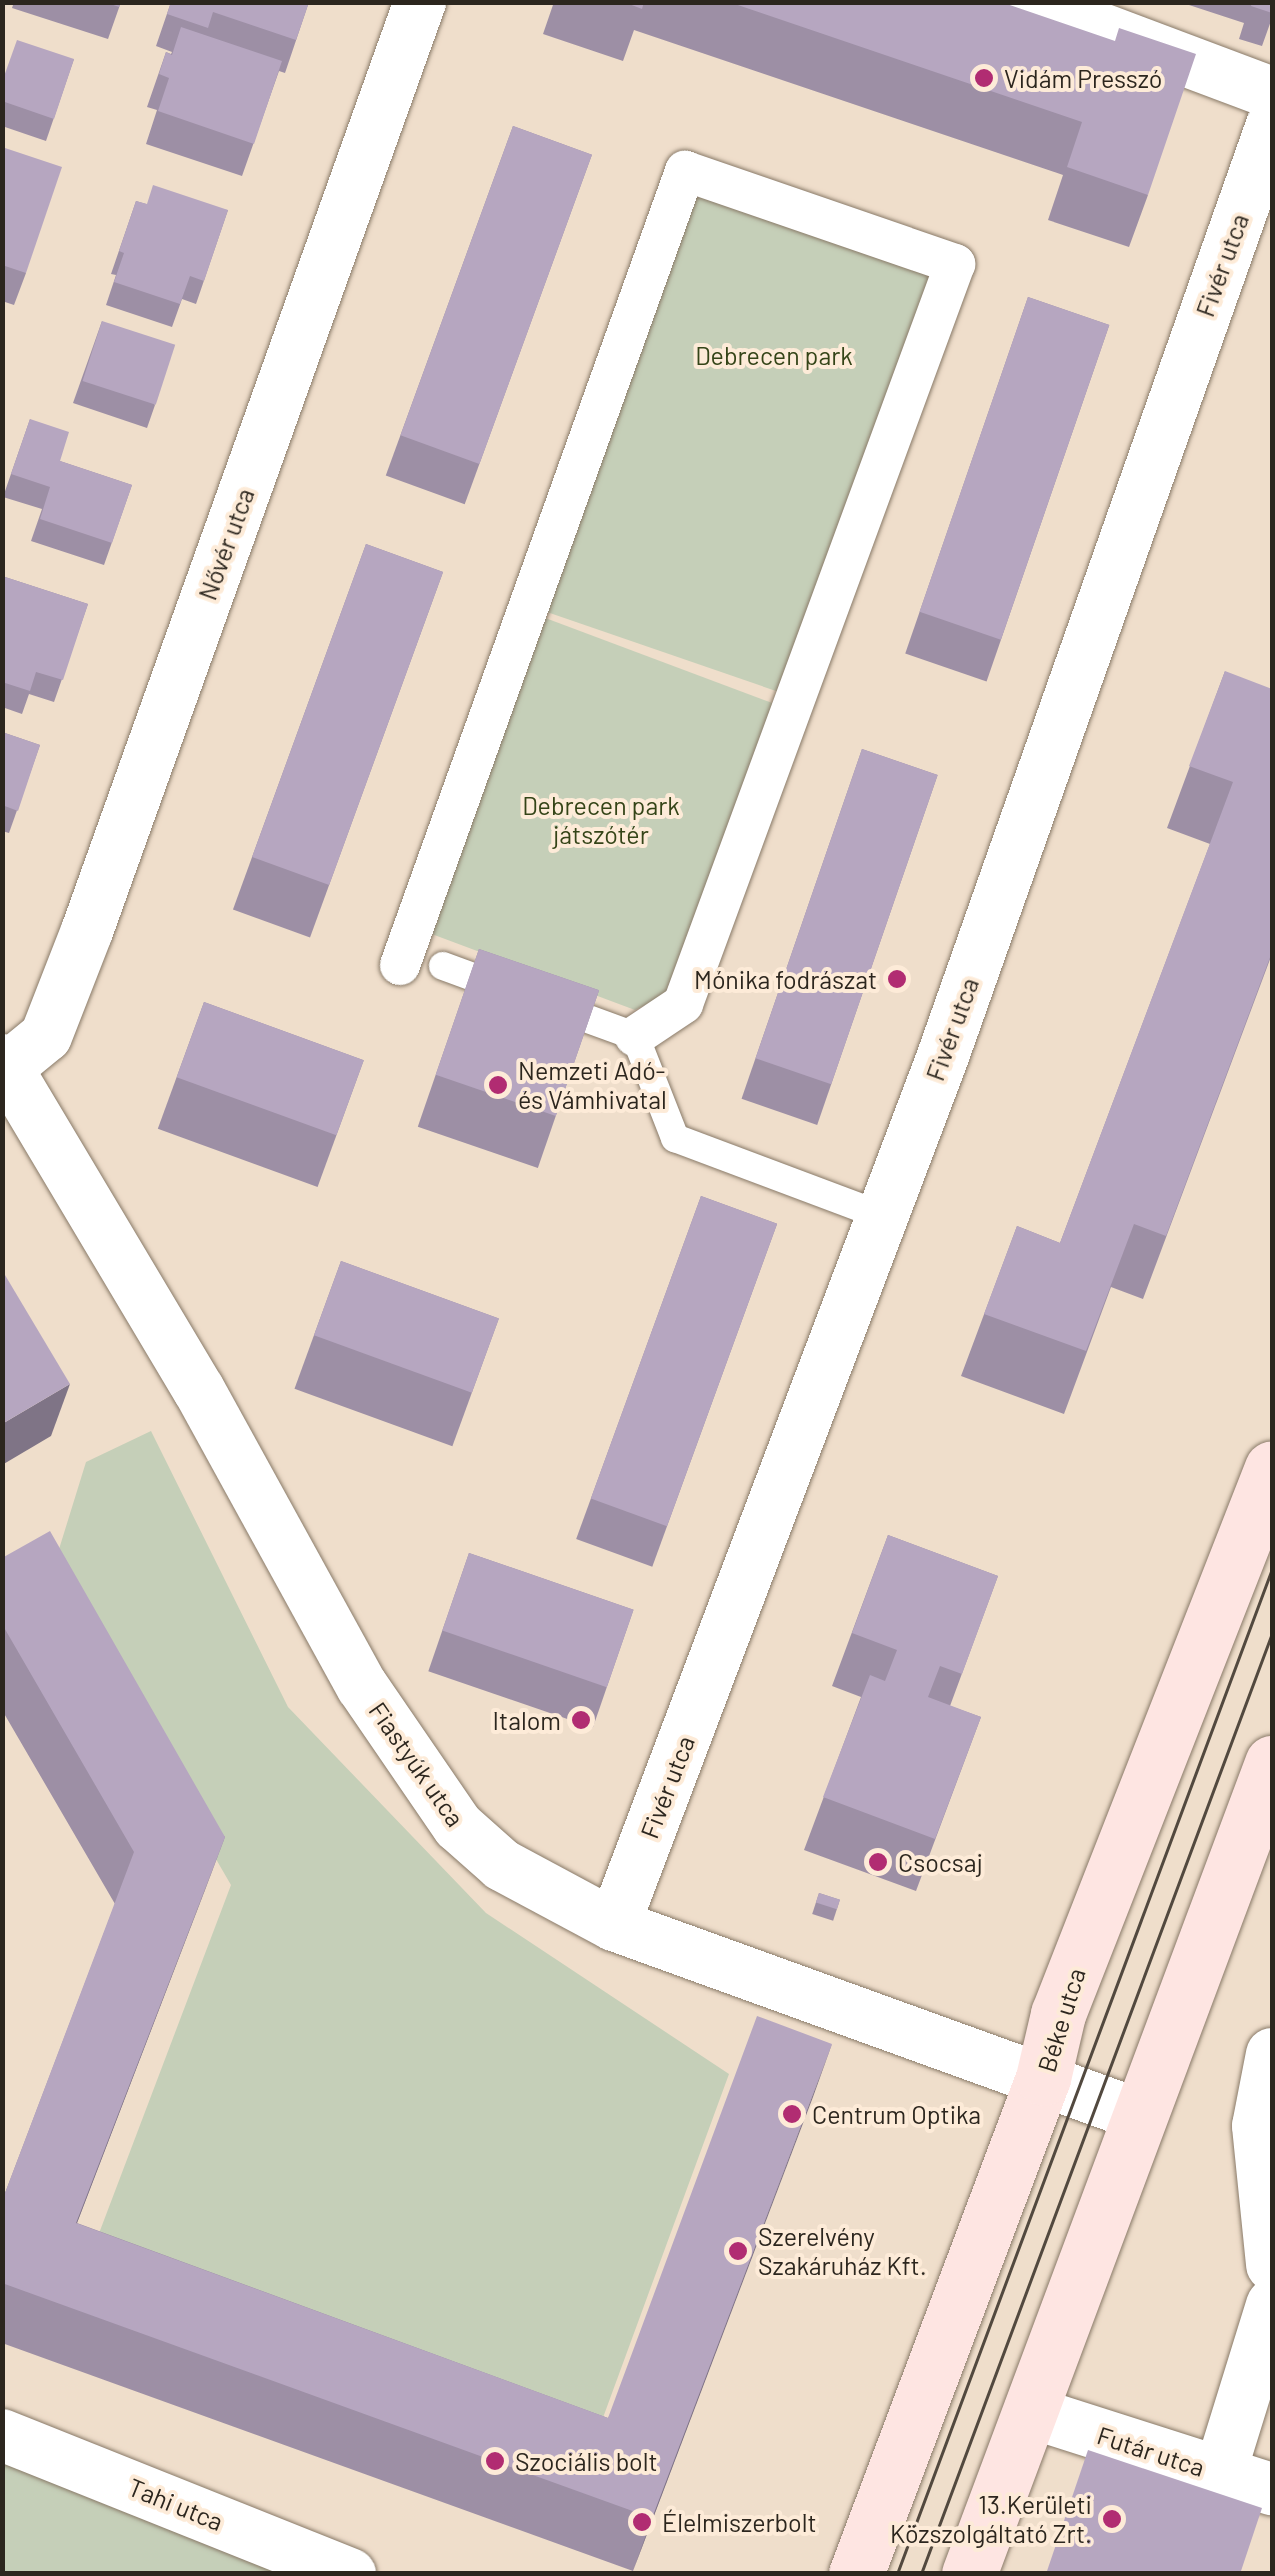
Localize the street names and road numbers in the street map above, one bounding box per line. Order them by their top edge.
street label: Fivér utca [1190,209,1254,321]
street label: Nővér utca [192,484,260,604]
street label: Fivér utca [920,973,984,1085]
street label: Fiastyúk utca [363,1696,471,1832]
street label: Fivér utca [634,1732,700,1842]
street label: Béke utca [1031,1964,1091,2076]
street label: Futár utca [1094,2420,1208,2482]
street label: Tahi utca [124,2471,228,2537]

